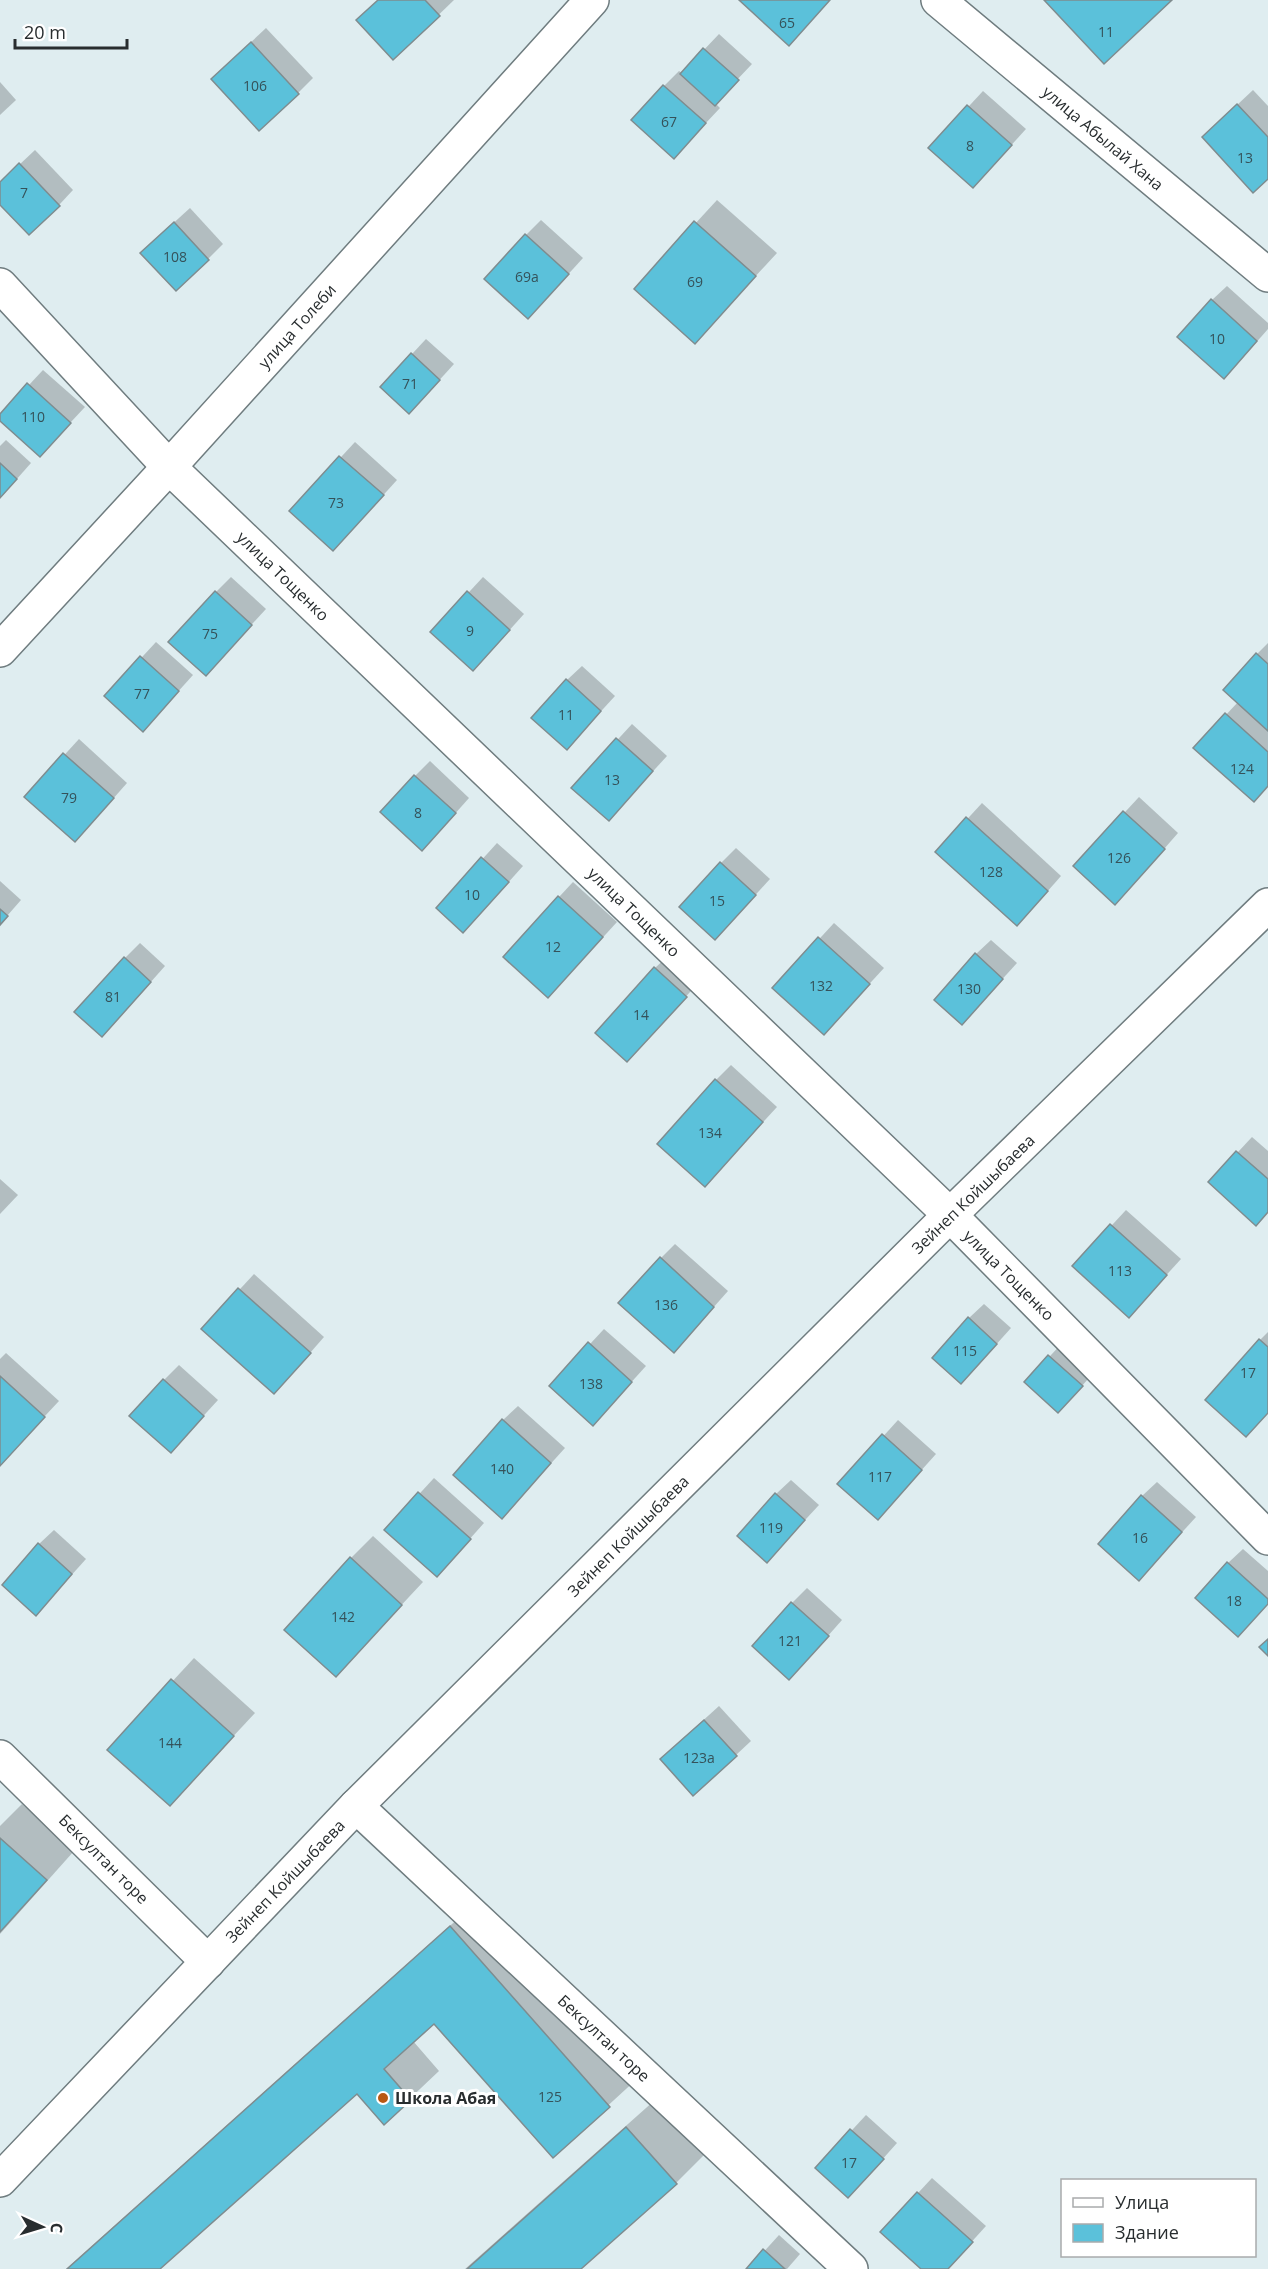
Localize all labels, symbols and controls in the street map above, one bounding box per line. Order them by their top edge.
scale bar [15,12,128,50]
house number: 65 [779,13,795,32]
text: 20 m [24,20,66,44]
house number: 11 [1098,22,1114,41]
house number: 106 [243,76,267,95]
street label: улица Абылай Хана [1038,81,1168,195]
house number: 67 [661,112,677,131]
house number: 8 [966,136,974,155]
house number: 13 [1237,148,1253,167]
house number: 7 [20,183,28,202]
house number: 108 [163,247,187,266]
house number: 69а [515,267,539,286]
house number: 69 [687,272,703,291]
street label: улица Толеби [253,279,341,373]
house number: 10 [1209,329,1225,348]
house number: 71 [402,374,418,393]
house number: 110 [21,407,45,426]
house number: 73 [328,493,344,512]
street label: улица Тощенко [232,526,334,626]
house number: 9 [466,621,474,640]
house number: 75 [202,624,218,643]
house number: 77 [134,684,150,703]
house number: 11 [558,705,574,724]
house number: 124 [1230,759,1254,778]
house number: 13 [604,770,620,789]
house number: 79 [61,788,77,807]
house number: 8 [414,803,422,822]
house number: 126 [1107,848,1131,867]
street label: улица Тощенко [583,862,685,962]
house number: 128 [979,862,1003,881]
house number: 10 [464,885,480,904]
house number: 15 [709,891,725,910]
house number: 12 [545,937,561,956]
house number: 132 [809,976,833,995]
house number: 130 [957,979,981,998]
house number: 81 [105,987,121,1006]
house number: 14 [633,1005,649,1024]
house number: 134 [698,1123,722,1142]
street label: Зейнеп Койшыбаева [907,1129,1039,1259]
street label: улица Тощенко [959,1225,1059,1325]
house number: 113 [1108,1261,1132,1280]
house number: 136 [654,1295,678,1314]
house number: 115 [953,1341,977,1360]
house number: 17 [1240,1363,1256,1382]
house number: 138 [579,1374,603,1393]
house number: 140 [490,1459,514,1478]
house number: 117 [868,1467,892,1486]
street label: Зейнеп Койшыбаева [563,1471,693,1601]
house number: 119 [759,1518,783,1537]
house number: 16 [1132,1528,1148,1547]
house number: 18 [1226,1591,1242,1610]
house number: 142 [331,1607,355,1626]
house number: 121 [778,1631,802,1650]
house number: 144 [158,1733,182,1752]
house number: 123а [683,1748,715,1767]
street label: Бексултан торе [54,1809,154,1909]
street label: Зейнеп Койшыбаева [220,1815,350,1947]
street label: Бексултан торе [553,1990,655,2086]
place label: Школа Абая [395,2087,496,2109]
house number: 125 [538,2087,562,2106]
marker: Школа Абая [376,2091,390,2105]
house number: 17 [841,2153,857,2172]
legend [1061,2179,1256,2257]
text: Улица [1115,2190,1169,2214]
north arrow [12,2197,72,2257]
text: Здание [1115,2220,1179,2244]
text: С [46,2222,68,2234]

